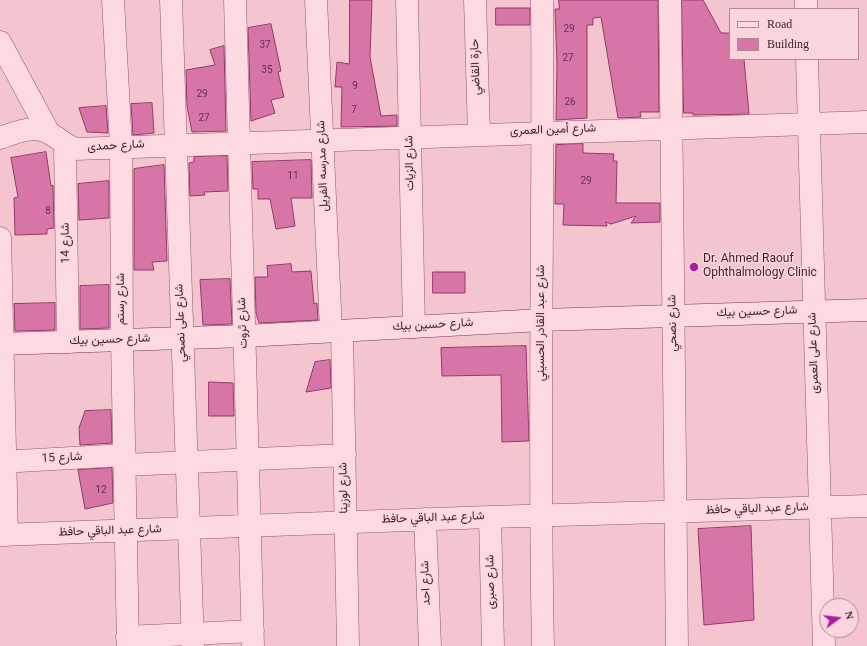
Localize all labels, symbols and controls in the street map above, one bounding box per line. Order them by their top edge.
legend [729,8,859,60]
text: Road [767,17,792,31]
house number: 29 [563,24,575,36]
text: Building [767,37,809,51]
street label: حارة القاضي [469,39,485,95]
house number: 37 [259,40,271,52]
house number: 27 [562,53,574,65]
house number: 35 [261,65,273,77]
house number: 9 [352,81,358,93]
house number: 29 [196,89,208,101]
house number: 26 [564,97,576,109]
house number: 7 [351,105,357,117]
house number: 27 [198,113,210,125]
street label: شارع مدرسه الفريل [315,120,333,212]
street label: شارع أمين العمرى [510,122,596,140]
street label: شارع الزيات [403,135,419,191]
street label: شارع حمدى [87,138,145,156]
house number: 11 [287,171,299,183]
house number: 29 [580,176,592,188]
house number: 8 [45,206,51,218]
street label: شارع 14 [59,222,75,264]
place label: Dr. Ahmed Raouf Ophthalmology Clinic [703,253,817,281]
marker: Dr. Ahmed Raouf Ophthalmology Clinic [688,261,700,273]
street label: شارع عبد القادر الحسيني [535,265,549,381]
street label: شارع رستم [115,273,129,325]
street label: شارع على نصحي [173,284,191,362]
street label: شارع نصحي [666,294,682,352]
street label: شارع ثروت [236,297,252,349]
street label: شارع حسين بيك [716,304,798,322]
street label: شارع على العمرى [806,312,824,394]
street label: شارع حسين بيك [392,317,474,335]
street label: شارع حسين بيك [69,332,151,350]
street label: شارع 15 [41,451,83,467]
street label: شارع لوزينا [337,462,353,514]
house number: 12 [95,485,107,497]
street label: شارع عبد الباقي حافظ [705,501,809,519]
street label: شارع عبد الباقي حافظ [381,510,485,528]
street label: شارع عبد الباقي حافظ [58,523,162,541]
street label: شارع صبرى [484,555,500,609]
street label: شارع احد [419,560,435,606]
north arrow [819,598,859,638]
text: N [843,610,856,621]

